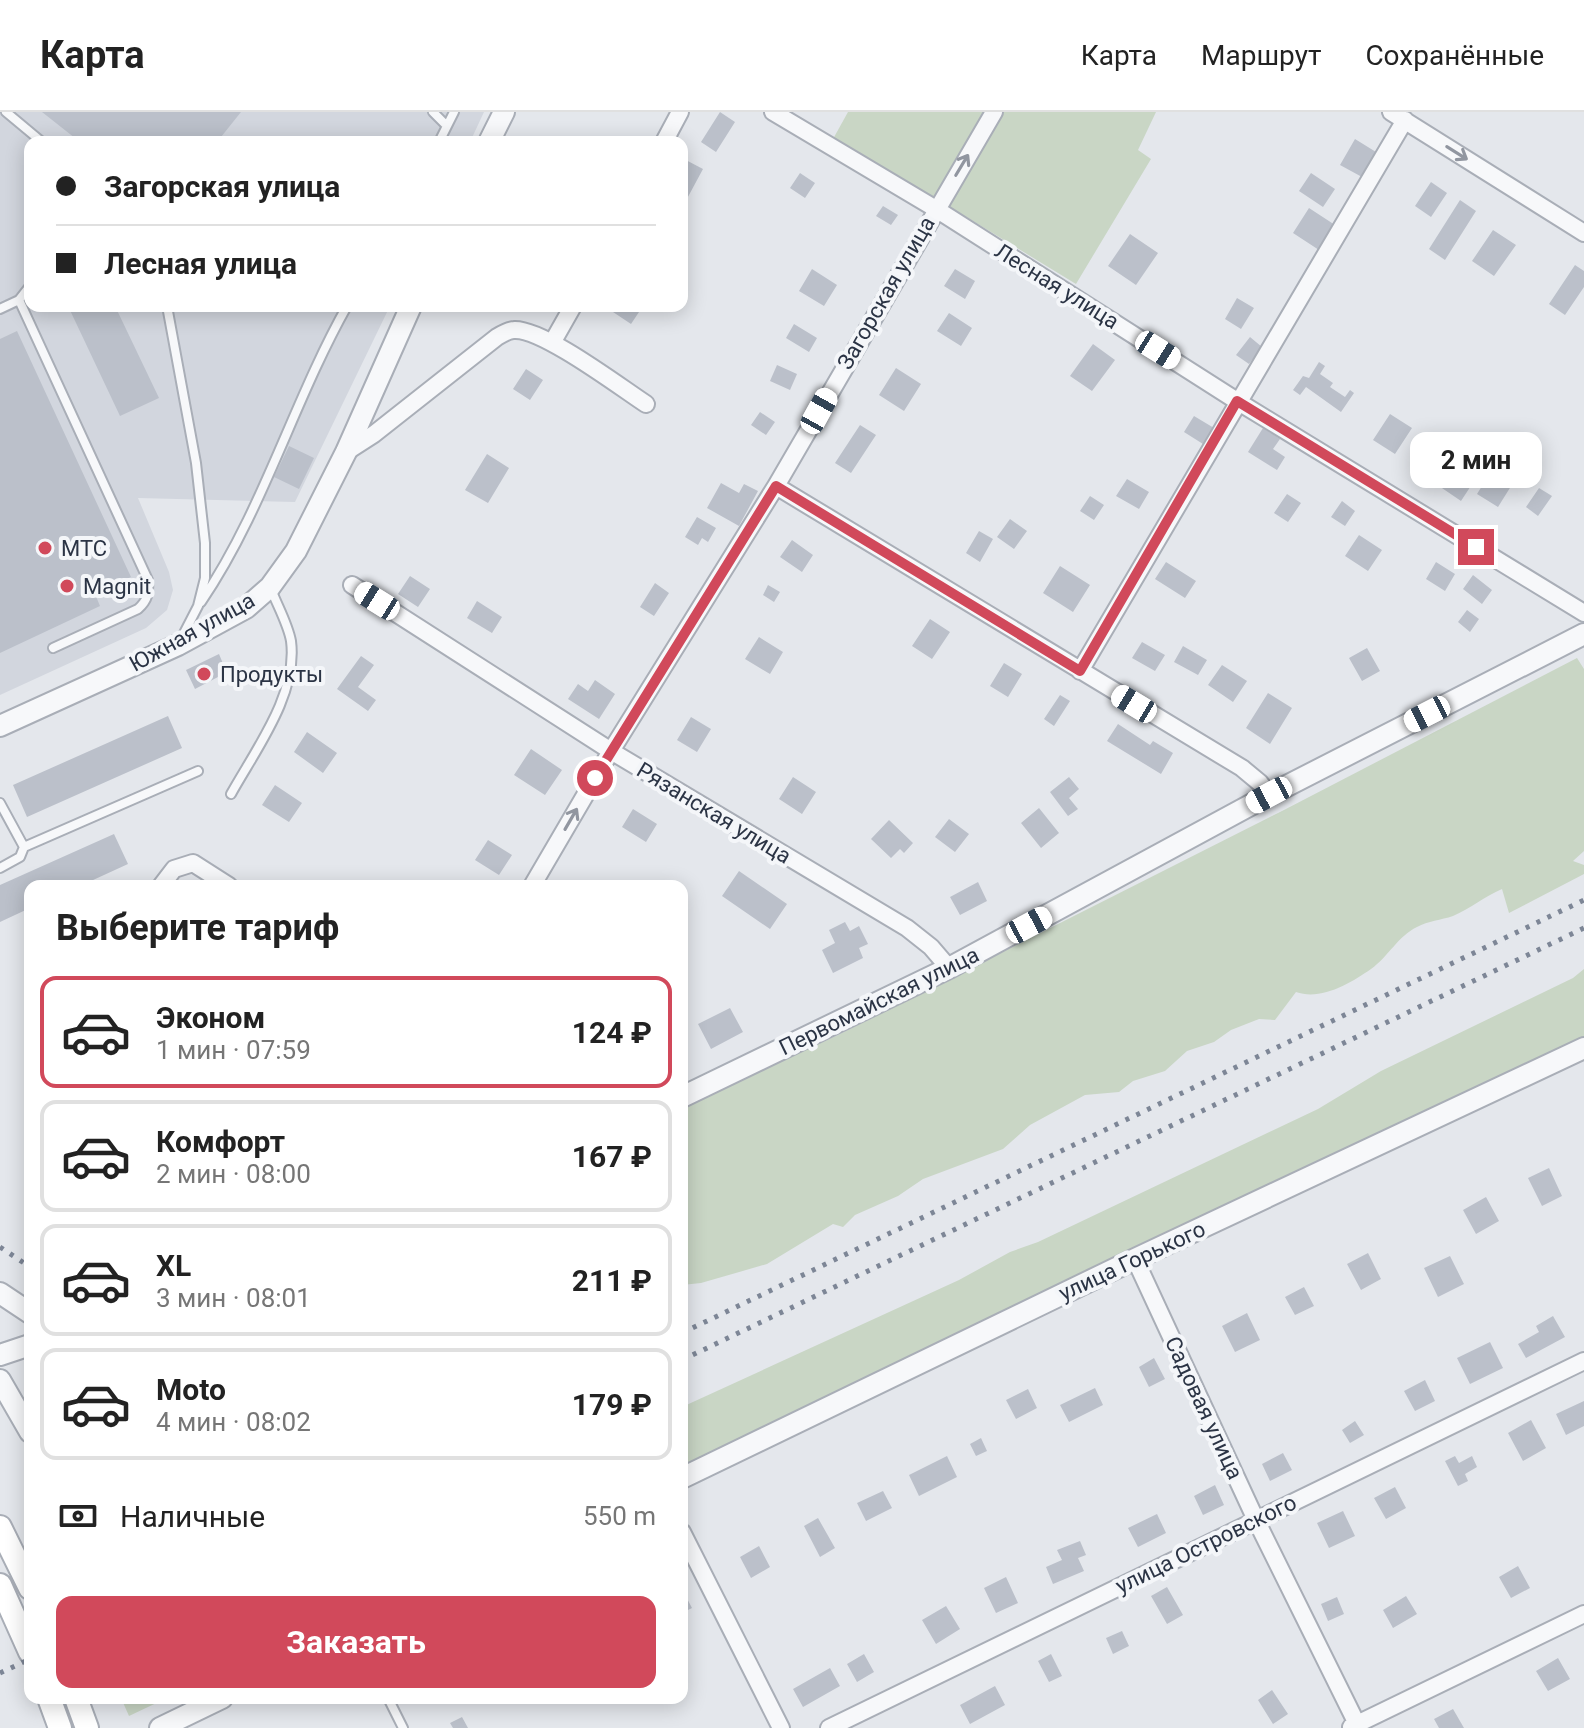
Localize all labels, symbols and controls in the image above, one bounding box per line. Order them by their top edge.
text: Карта [40,33,145,77]
text: Карта [1081,39,1157,72]
text: Маршрут [1201,39,1321,72]
text: Сохранённые [1365,39,1544,72]
one-way arrow [1446,145,1468,162]
one-way arrow [954,154,970,177]
text: Загорская улица [104,169,340,204]
street label: Загорская улица [832,212,940,374]
street label: Лесная улица [990,238,1124,334]
text: Лесная улица [104,246,297,281]
car [1131,327,1185,373]
car [797,384,841,438]
callout: 2 мин [1410,431,1542,487]
text: 2 мин [1441,445,1511,475]
route end [1458,529,1494,565]
place label: МТС [61,536,107,561]
marker: МТС [36,539,54,557]
place label: Magnit [83,574,151,599]
marker: Magnit [58,577,76,595]
car [350,578,404,624]
street label: Южная улица [125,587,259,677]
place label: Продукты [220,662,323,687]
marker: Продукты [195,665,213,683]
car [1107,681,1161,727]
car [1400,692,1454,736]
street label: Рязанская улица [633,757,795,869]
route start [577,760,613,796]
car [1242,773,1296,817]
one-way arrow [563,808,579,831]
car [1002,903,1056,947]
text: Выберите тариф [56,907,339,949]
street label: Первомайская улица [775,942,983,1060]
icon: car [60,996,132,1068]
text: Эконом [156,1000,265,1035]
text: 124 ₽ [572,1015,652,1050]
text: 1 мин · 07:59 [156,1035,311,1065]
icon: car [60,1120,132,1192]
text: Комфорт [156,1124,285,1159]
text: 167 ₽ [572,1139,652,1174]
text: 2 мин · 08:00 [156,1159,311,1189]
street label: улица Горького [1055,1216,1209,1306]
icon: car [60,1244,132,1316]
text: XL [156,1248,191,1283]
text: 211 ₽ [572,1263,652,1298]
text: 3 мин · 08:01 [156,1283,311,1313]
street label: Садовая улица [1160,1333,1248,1483]
icon: car [60,1368,132,1440]
text: Moto [156,1372,226,1407]
text: 179 ₽ [572,1387,652,1422]
text: 4 мин · 08:02 [156,1407,311,1437]
street label: улица Островского [1112,1489,1300,1599]
icon: cash [56,1494,100,1538]
text: Наличные [120,1499,265,1534]
text: 550 m [583,1501,656,1531]
button: Заказать [56,1596,656,1688]

